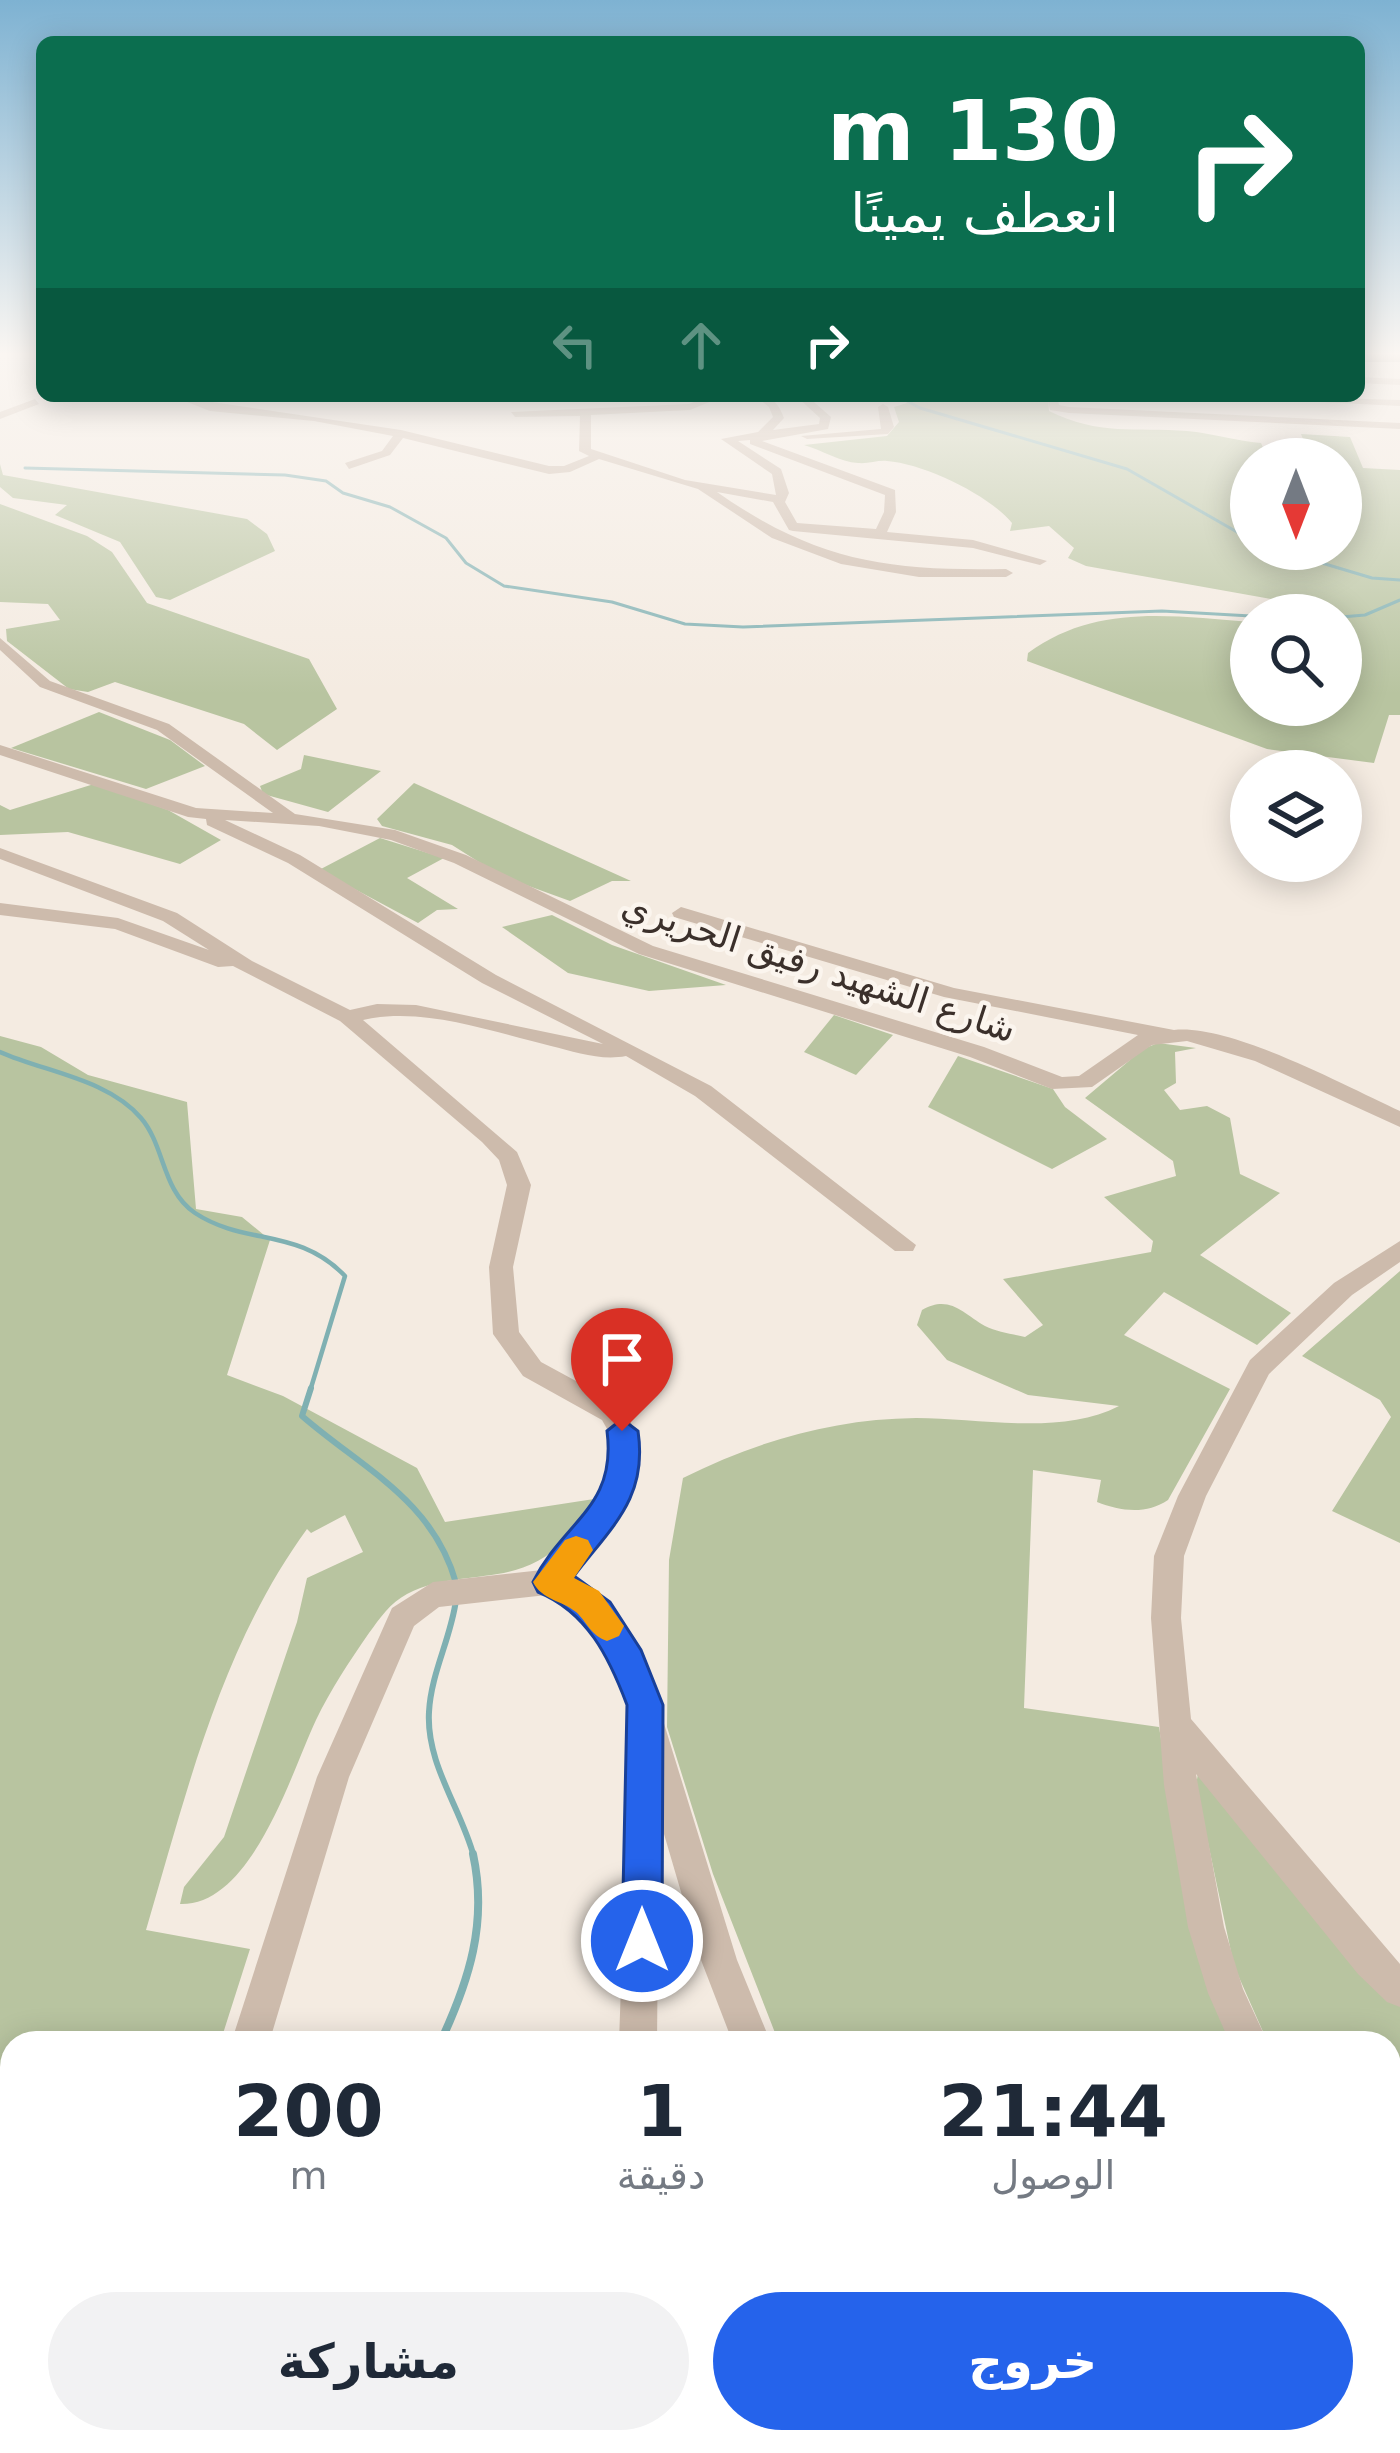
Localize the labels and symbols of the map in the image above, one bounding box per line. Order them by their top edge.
north arrow [1230,438,1362,570]
street label: شارع الشهيد رفيق الحريري [617,884,1021,1051]
pin [571,1308,673,1431]
position arrow [579,1878,705,2004]

